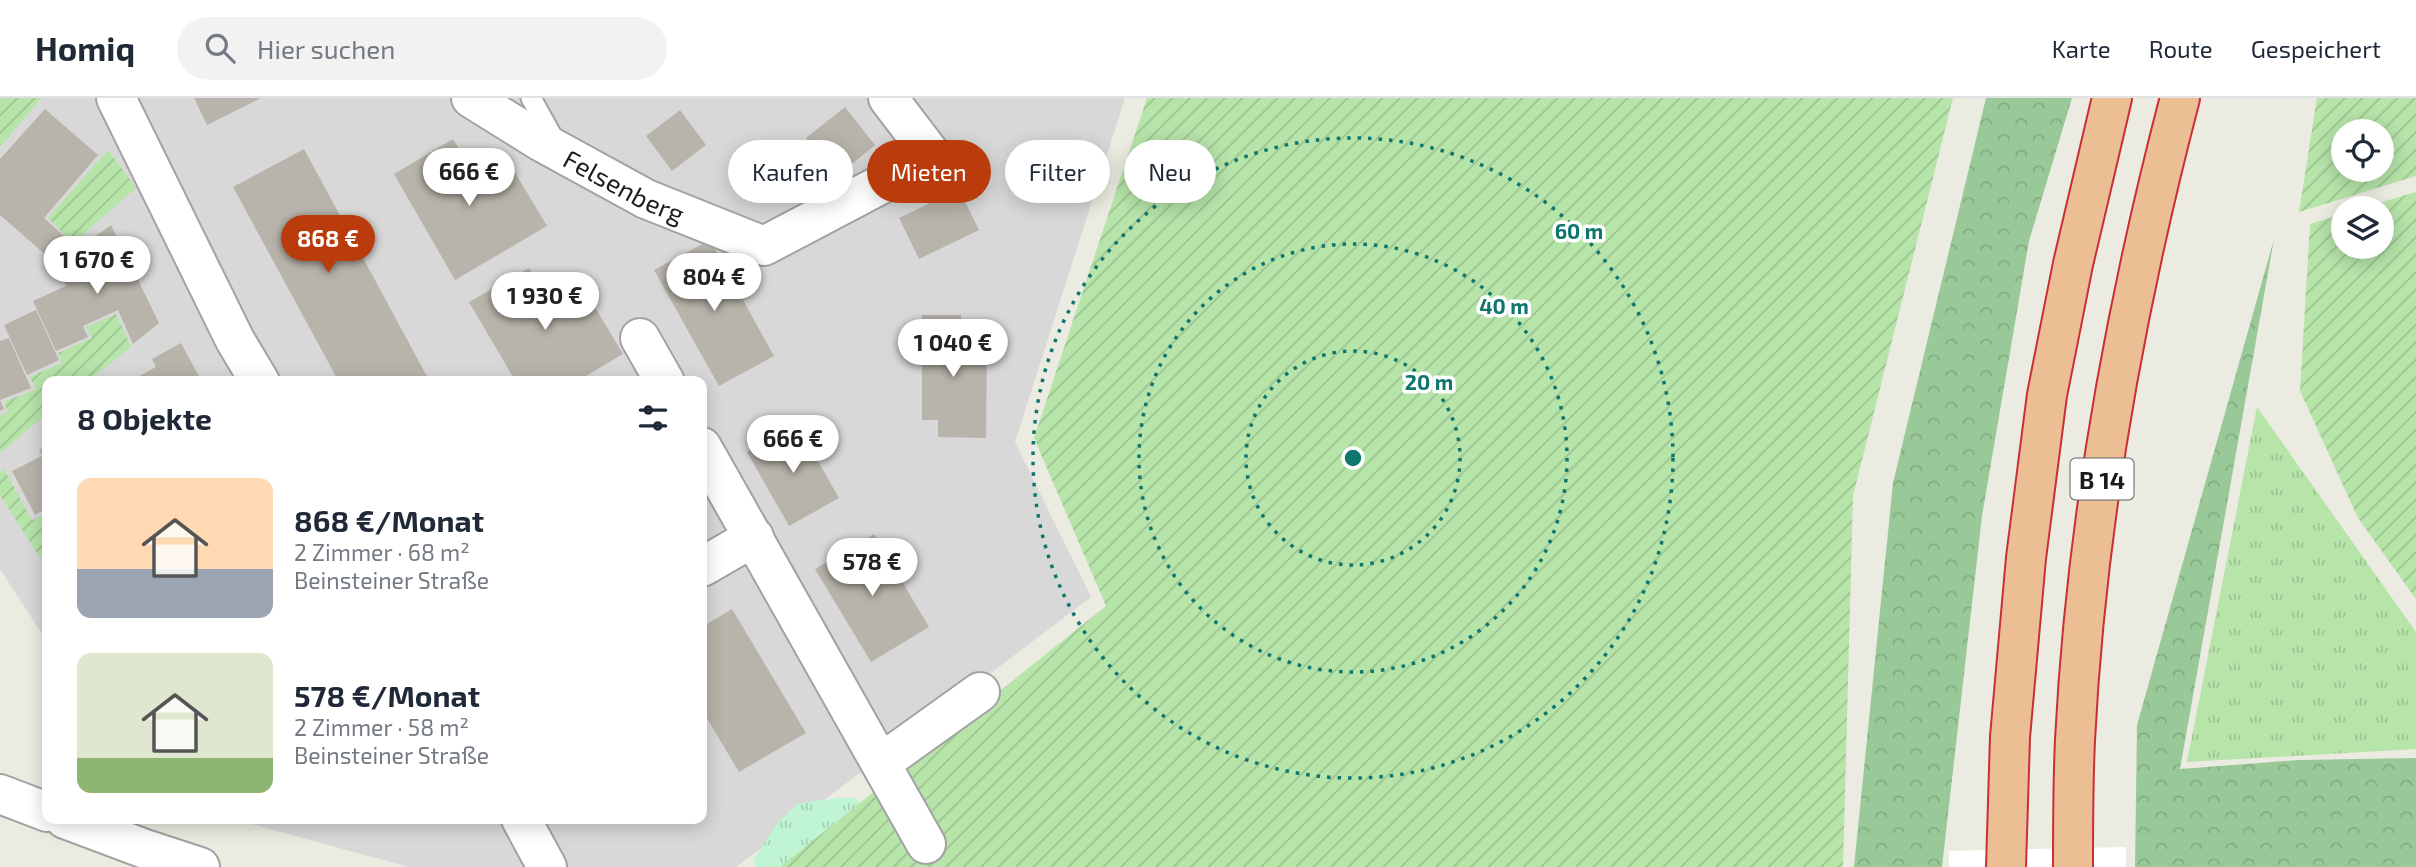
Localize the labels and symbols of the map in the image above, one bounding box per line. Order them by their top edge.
street label: Felsenberg [559,142,689,228]
pin: 666 € [420,148,518,208]
pin: 868 € [279,216,377,275]
text: 60 m [1555,218,1603,243]
pin: 1 670 € [32,236,162,296]
pin: 804 € [665,254,763,313]
pin: 1 930 € [480,272,610,332]
text: 40 m [1479,293,1529,318]
pin: 1 040 € [888,320,1018,379]
text: 20 m [1405,369,1453,394]
pin: 666 € [744,416,842,475]
centre of rings [1341,446,1365,470]
road number: B 14 [2070,458,2134,500]
pin: 578 € [823,538,921,598]

